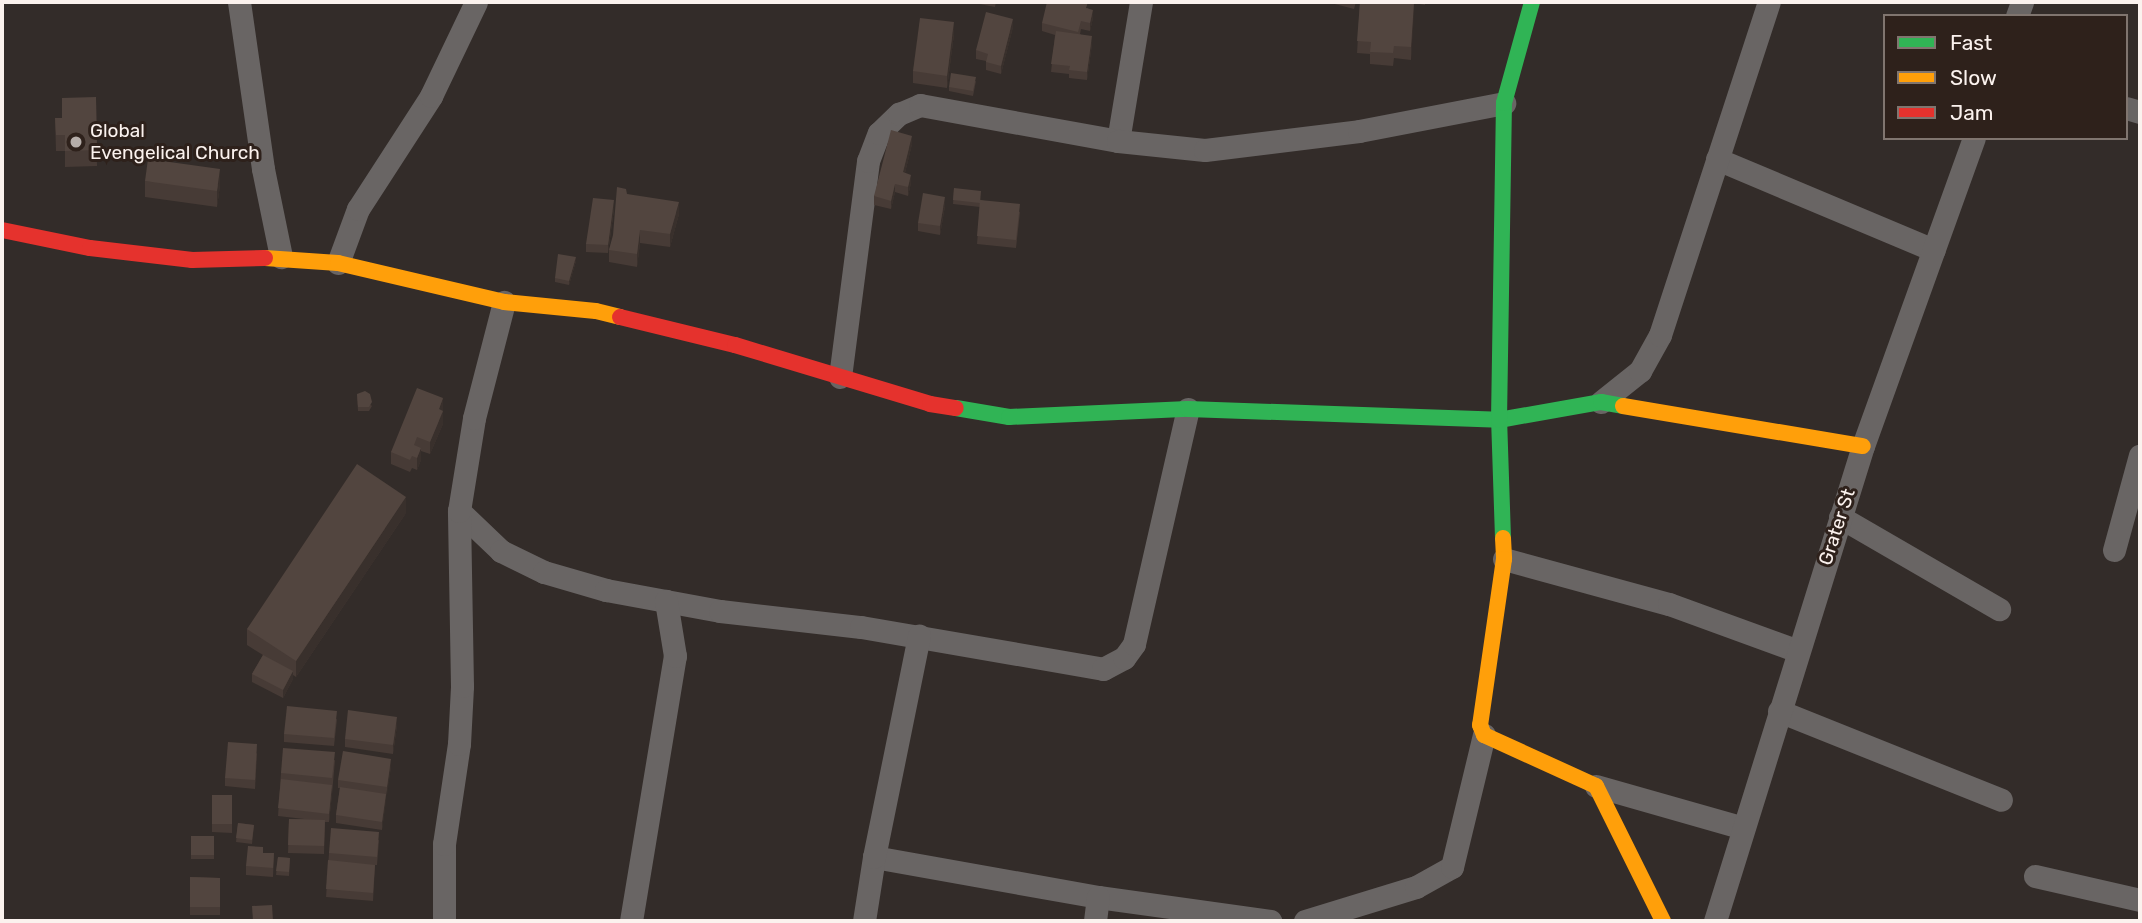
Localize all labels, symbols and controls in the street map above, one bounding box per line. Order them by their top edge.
legend [1883,14,2128,140]
text: Fast [1950,30,1992,55]
text: Slow [1950,65,1997,90]
text: Jam [1950,100,1994,125]
place label: Global Evengelical Church [90,120,260,164]
marker: Global Evengelical Church [68,134,84,150]
street label: Grater St [1814,486,1860,568]

